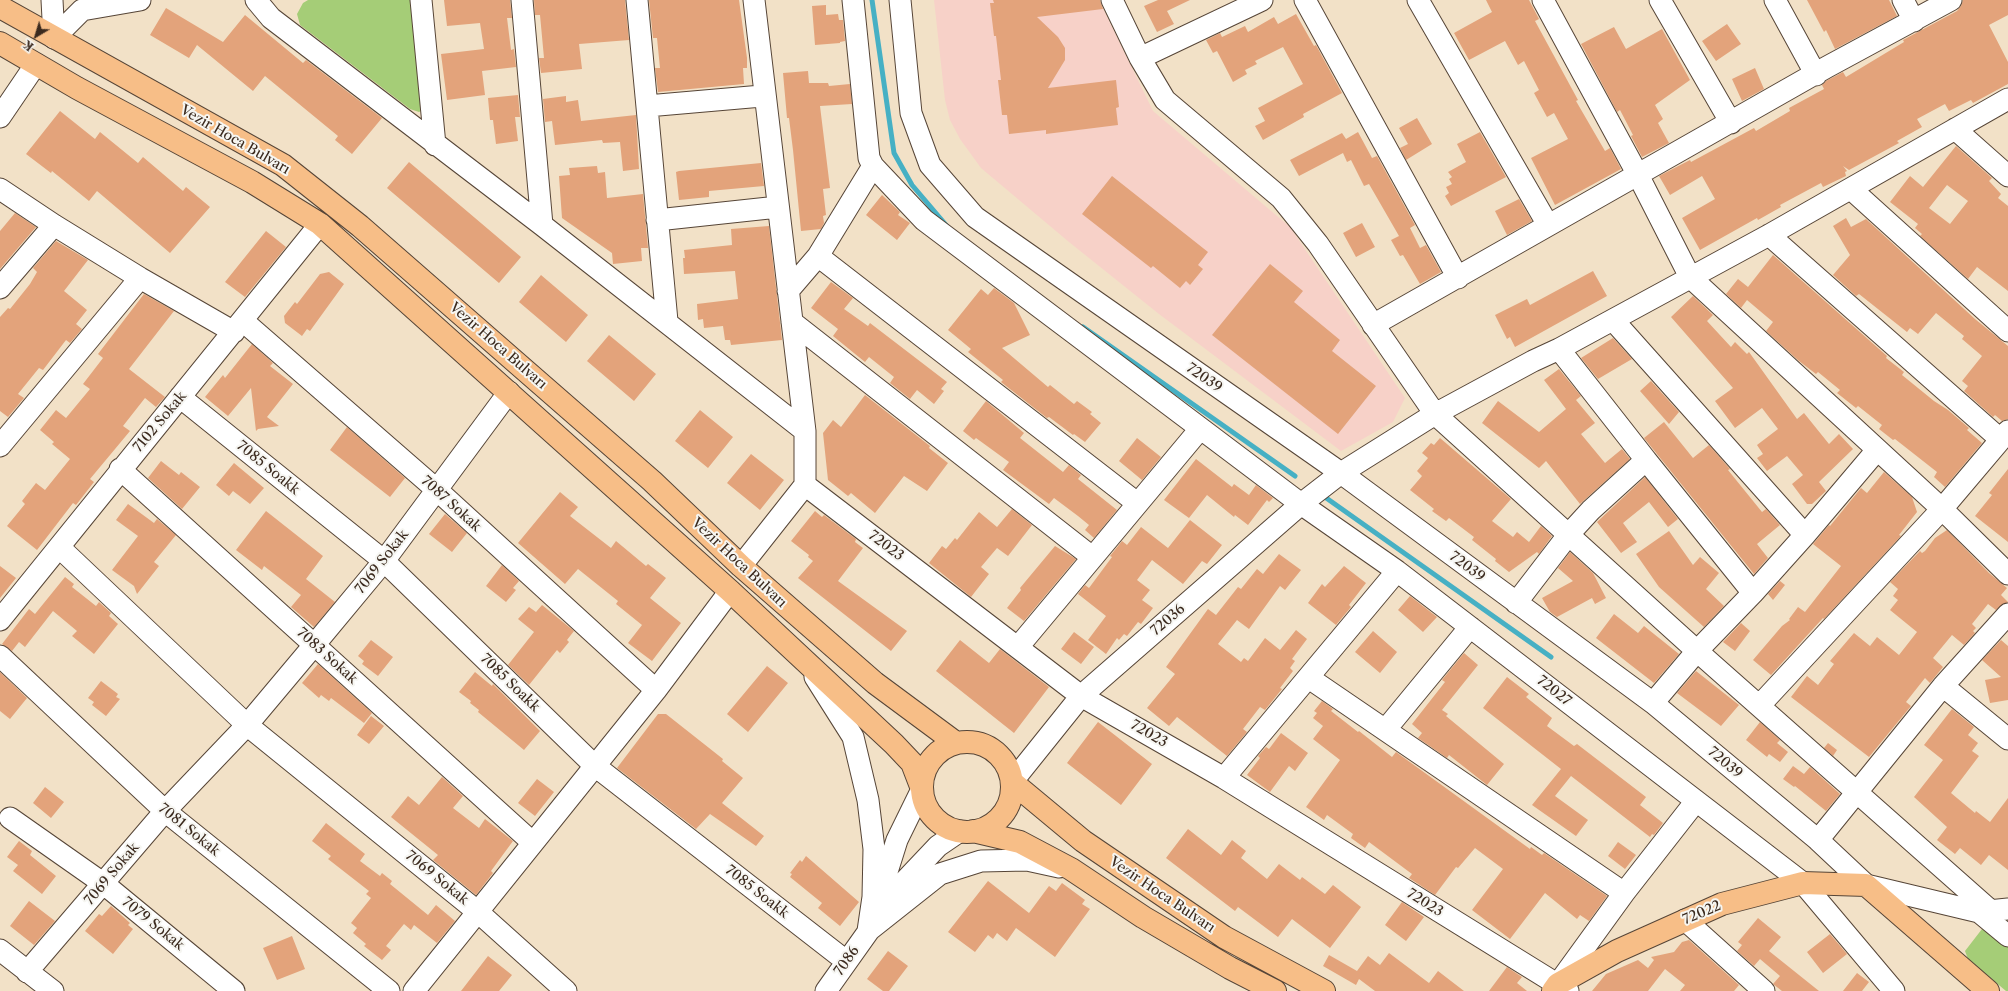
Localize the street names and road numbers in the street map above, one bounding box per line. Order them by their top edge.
street label: Vezir Hoca Bulvarı [177,102,293,178]
street label: Vezir Hoca Bulvarı [446,299,550,393]
street label: 72039 [1183,360,1225,396]
street label: 7102 Sokak [130,388,190,456]
street label: 7085 Soakk [233,438,303,498]
street label: 7087 Sokak [418,473,484,535]
street label: Vezir Hoca Bulvarı [688,515,790,611]
street label: 7069 Sokak [352,527,412,597]
street label: 72023 [865,527,907,565]
street label: 72039 [1446,548,1488,586]
street label: 72036 [1147,601,1189,639]
street label: 7083 Sokak [293,624,361,688]
street label: 7085 Soakk [477,651,543,715]
street label: 72027 [1534,672,1574,710]
street label: 72023 [1128,717,1170,751]
street label: 72039 [1704,744,1746,782]
street label: 7081 Sokak [155,800,223,860]
street label: 7069 Sokak [81,839,143,909]
street label: 7069 Sokak [402,848,472,908]
street label: Vezir Hoca Bulvarı [1106,853,1218,937]
street label: 7085 Soakk [722,862,792,922]
street label: 72023 [1404,885,1446,921]
street label: 7079 Sokak [119,894,187,954]
street label: 72022 [1680,897,1724,929]
street label: 7086 [831,943,863,979]

